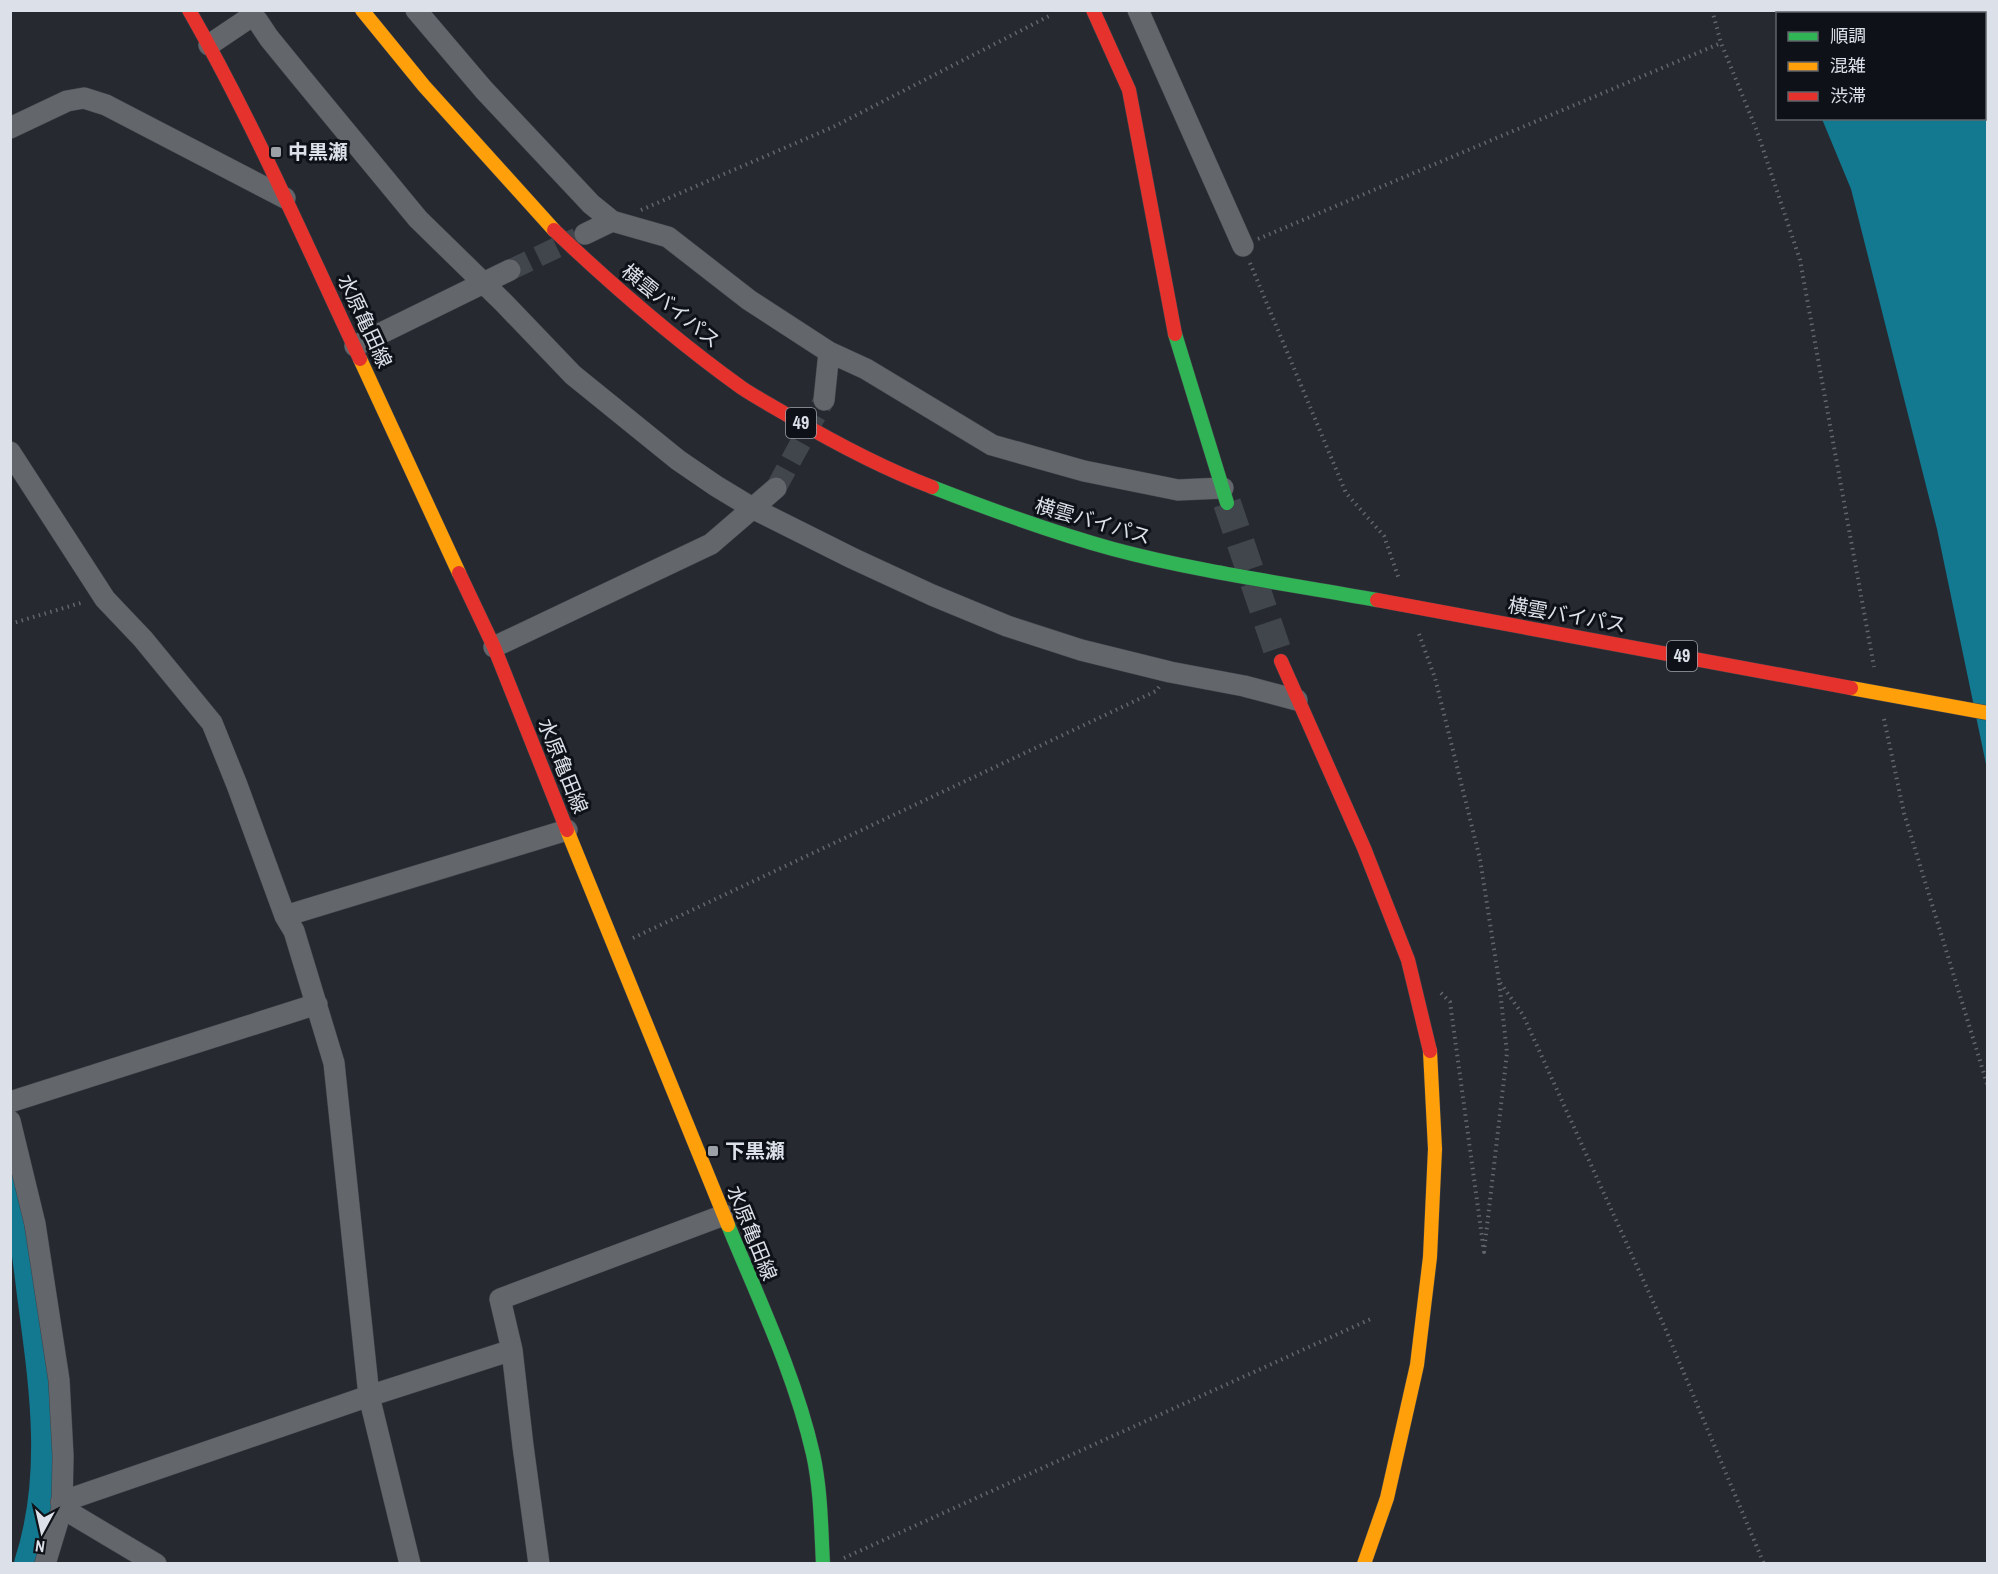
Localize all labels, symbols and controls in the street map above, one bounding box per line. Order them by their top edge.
legend [1776,12,1986,120]
text: 順調 [1830,23,1866,48]
text: 混雑 [1830,53,1866,78]
text: 渋滞 [1830,83,1866,108]
place label: 中黒瀬 [288,138,348,165]
marker: 中黒瀬 [269,145,283,159]
street label: 横雲バイパス [616,257,726,354]
street label: 水原亀田線 [332,270,399,372]
road number: 49 [786,408,816,438]
street label: 横雲バイパス [1032,491,1154,550]
street label: 横雲バイパス [1506,591,1628,638]
road number: 49 [1667,641,1697,671]
street label: 水原亀田線 [532,714,595,817]
place label: 下黒瀬 [725,1137,785,1164]
marker: 下黒瀬 [706,1144,720,1158]
street label: 水原亀田線 [721,1181,784,1284]
north arrow [12,1502,72,1562]
text: N [34,1535,46,1558]

